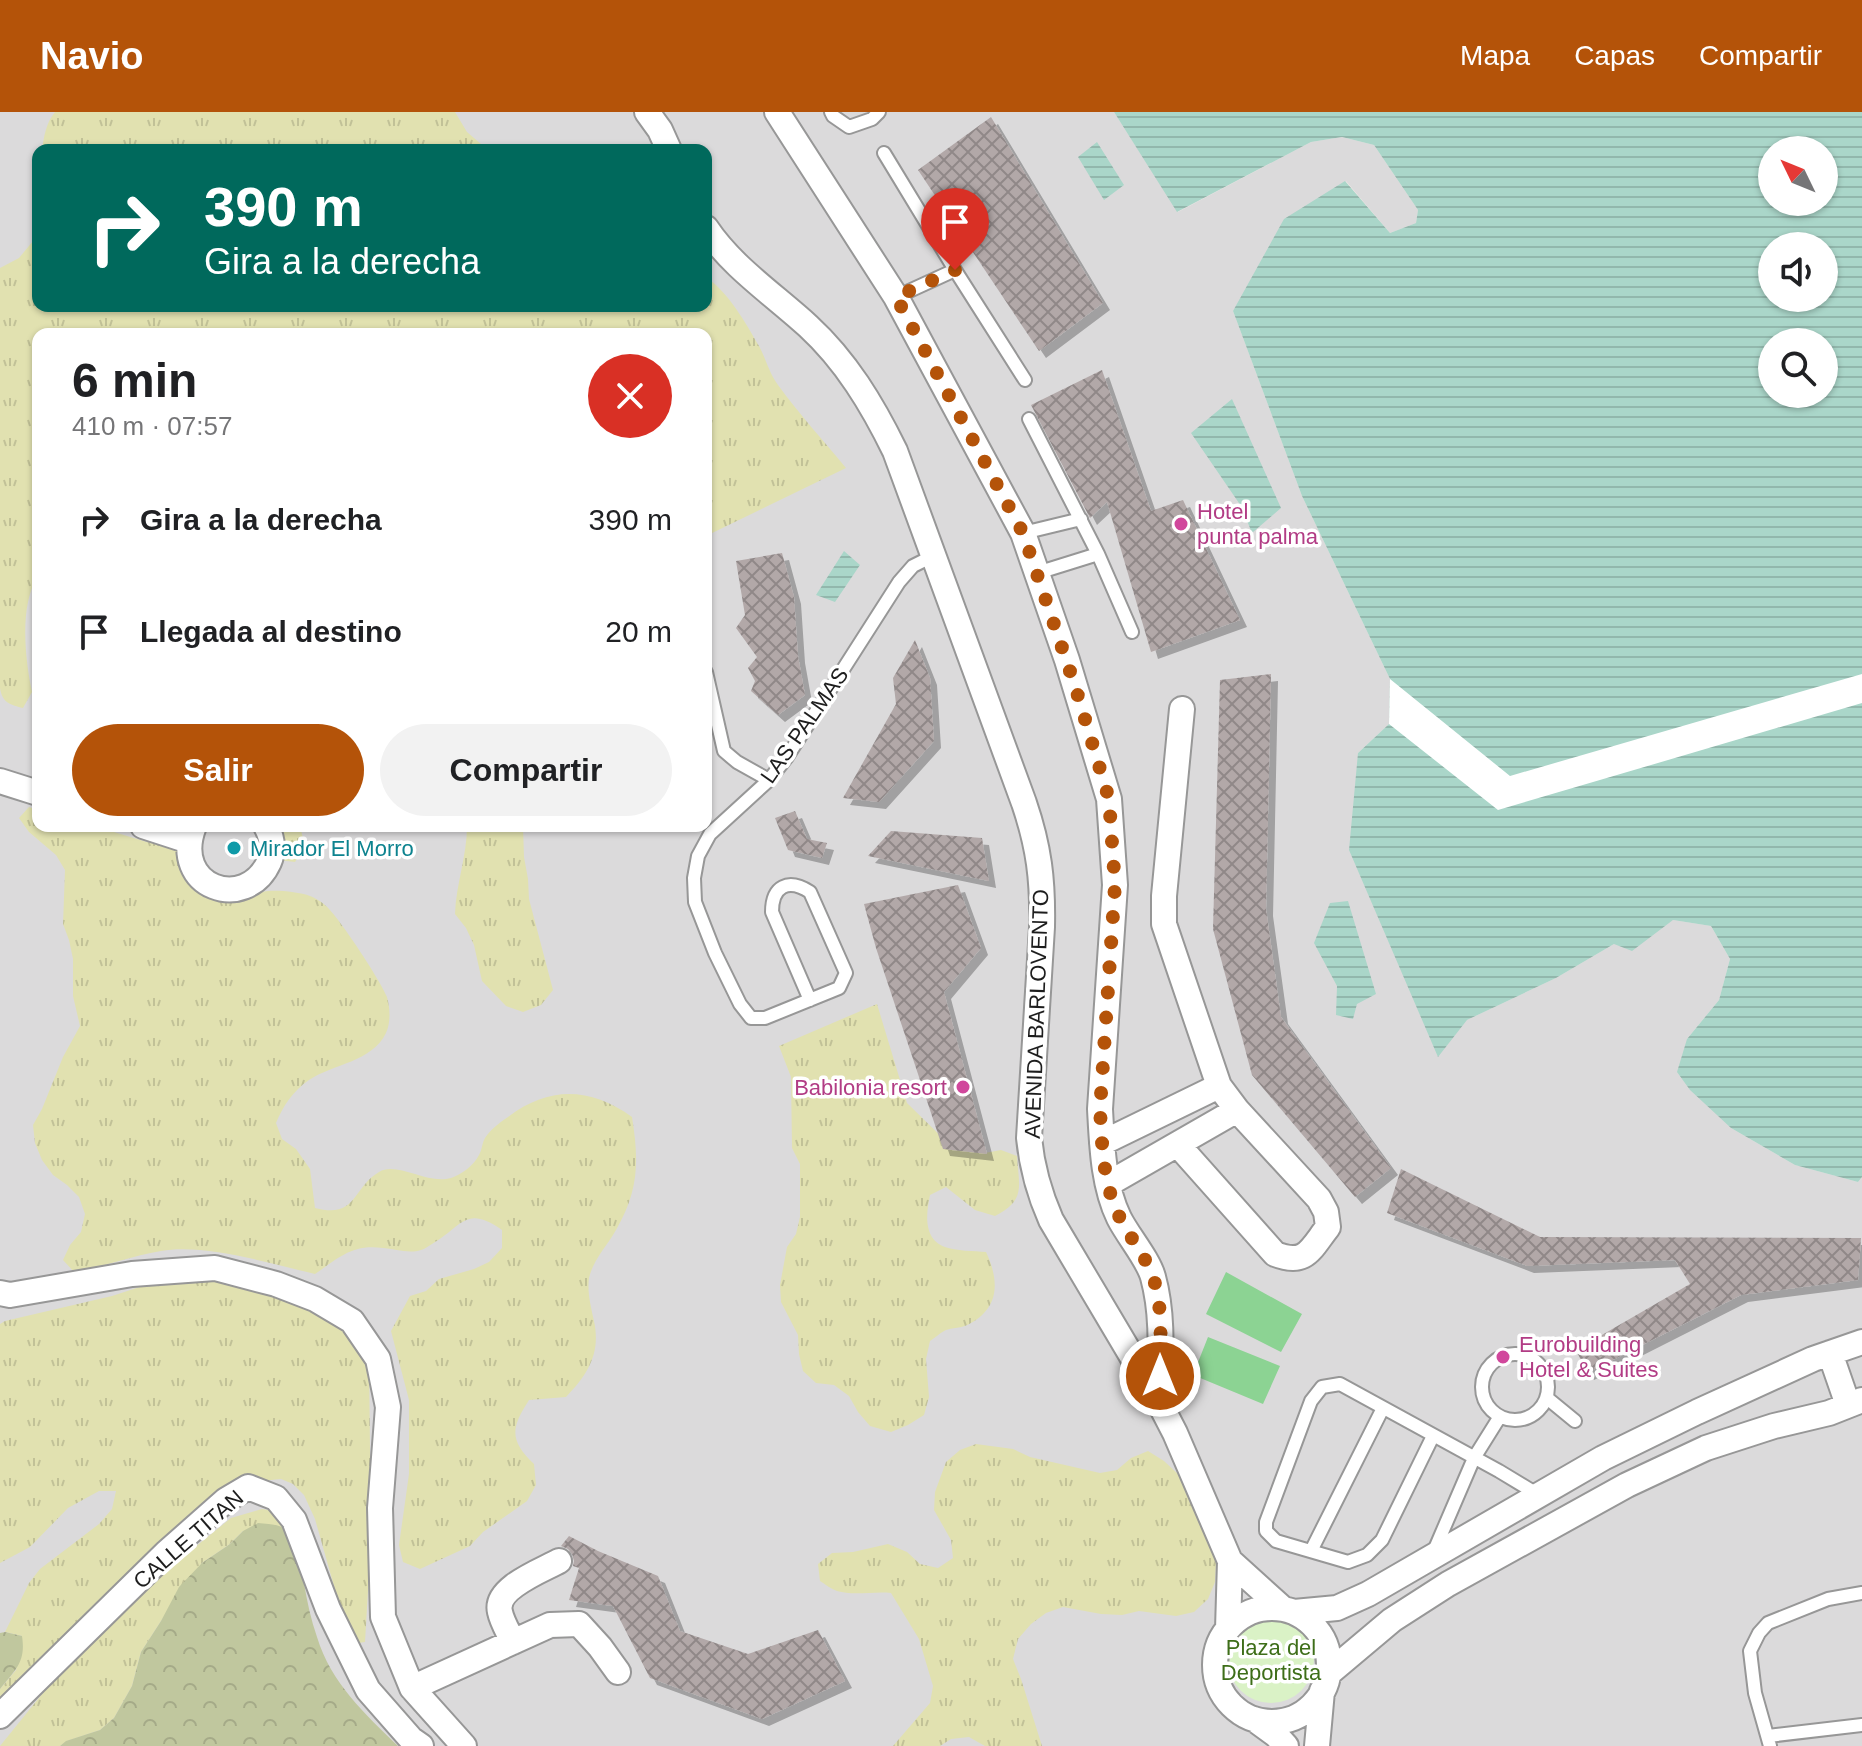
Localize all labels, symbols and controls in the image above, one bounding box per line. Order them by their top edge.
text: Navio [40,35,143,77]
text: Mapa [1460,40,1530,71]
text: Capas [1574,40,1655,71]
text: Compartir [1699,40,1822,71]
north arrow [1758,136,1838,216]
map controls [1758,136,1838,408]
text: 390 m [204,175,363,238]
icon: right [72,176,176,280]
pin [921,188,989,270]
icon: arrive [933,200,977,244]
button: sound [1758,232,1838,312]
text: Gira a la derecha [204,241,480,282]
button: search [1758,328,1838,408]
text: 6 min [72,354,197,407]
button: close [588,354,672,438]
text: 410 m · 07:57 [72,411,232,441]
icon: right [72,498,116,542]
place label: Hotel punta palma [1197,499,1319,549]
text: Gira a la derecha [140,503,382,536]
text: 390 m [589,503,672,536]
marker: Hotel punta palma [1172,515,1190,533]
icon: arrive [72,610,116,654]
text: Llegada al destino [140,615,402,648]
text: 20 m [605,615,672,648]
street label: LAS PALMAS [755,663,853,788]
button: Salir [72,724,364,816]
button: Compartir [380,724,672,816]
place label: Mirador El Morro [250,836,414,861]
marker: Mirador El Morro [225,839,243,857]
street label: AVENIDA BARLOVENTO [1020,889,1053,1139]
place label: Babilonia resort [794,1075,947,1100]
marker: Babilonia resort [954,1078,972,1096]
place label: Eurobuilding Hotel & Suites [1519,1332,1658,1382]
position arrow [1118,1334,1202,1418]
marker: Eurobuilding Hotel & Suites [1494,1348,1512,1366]
street label: CALLE TITAN [128,1485,248,1594]
park label: Plaza del Deportista [1221,1635,1322,1685]

